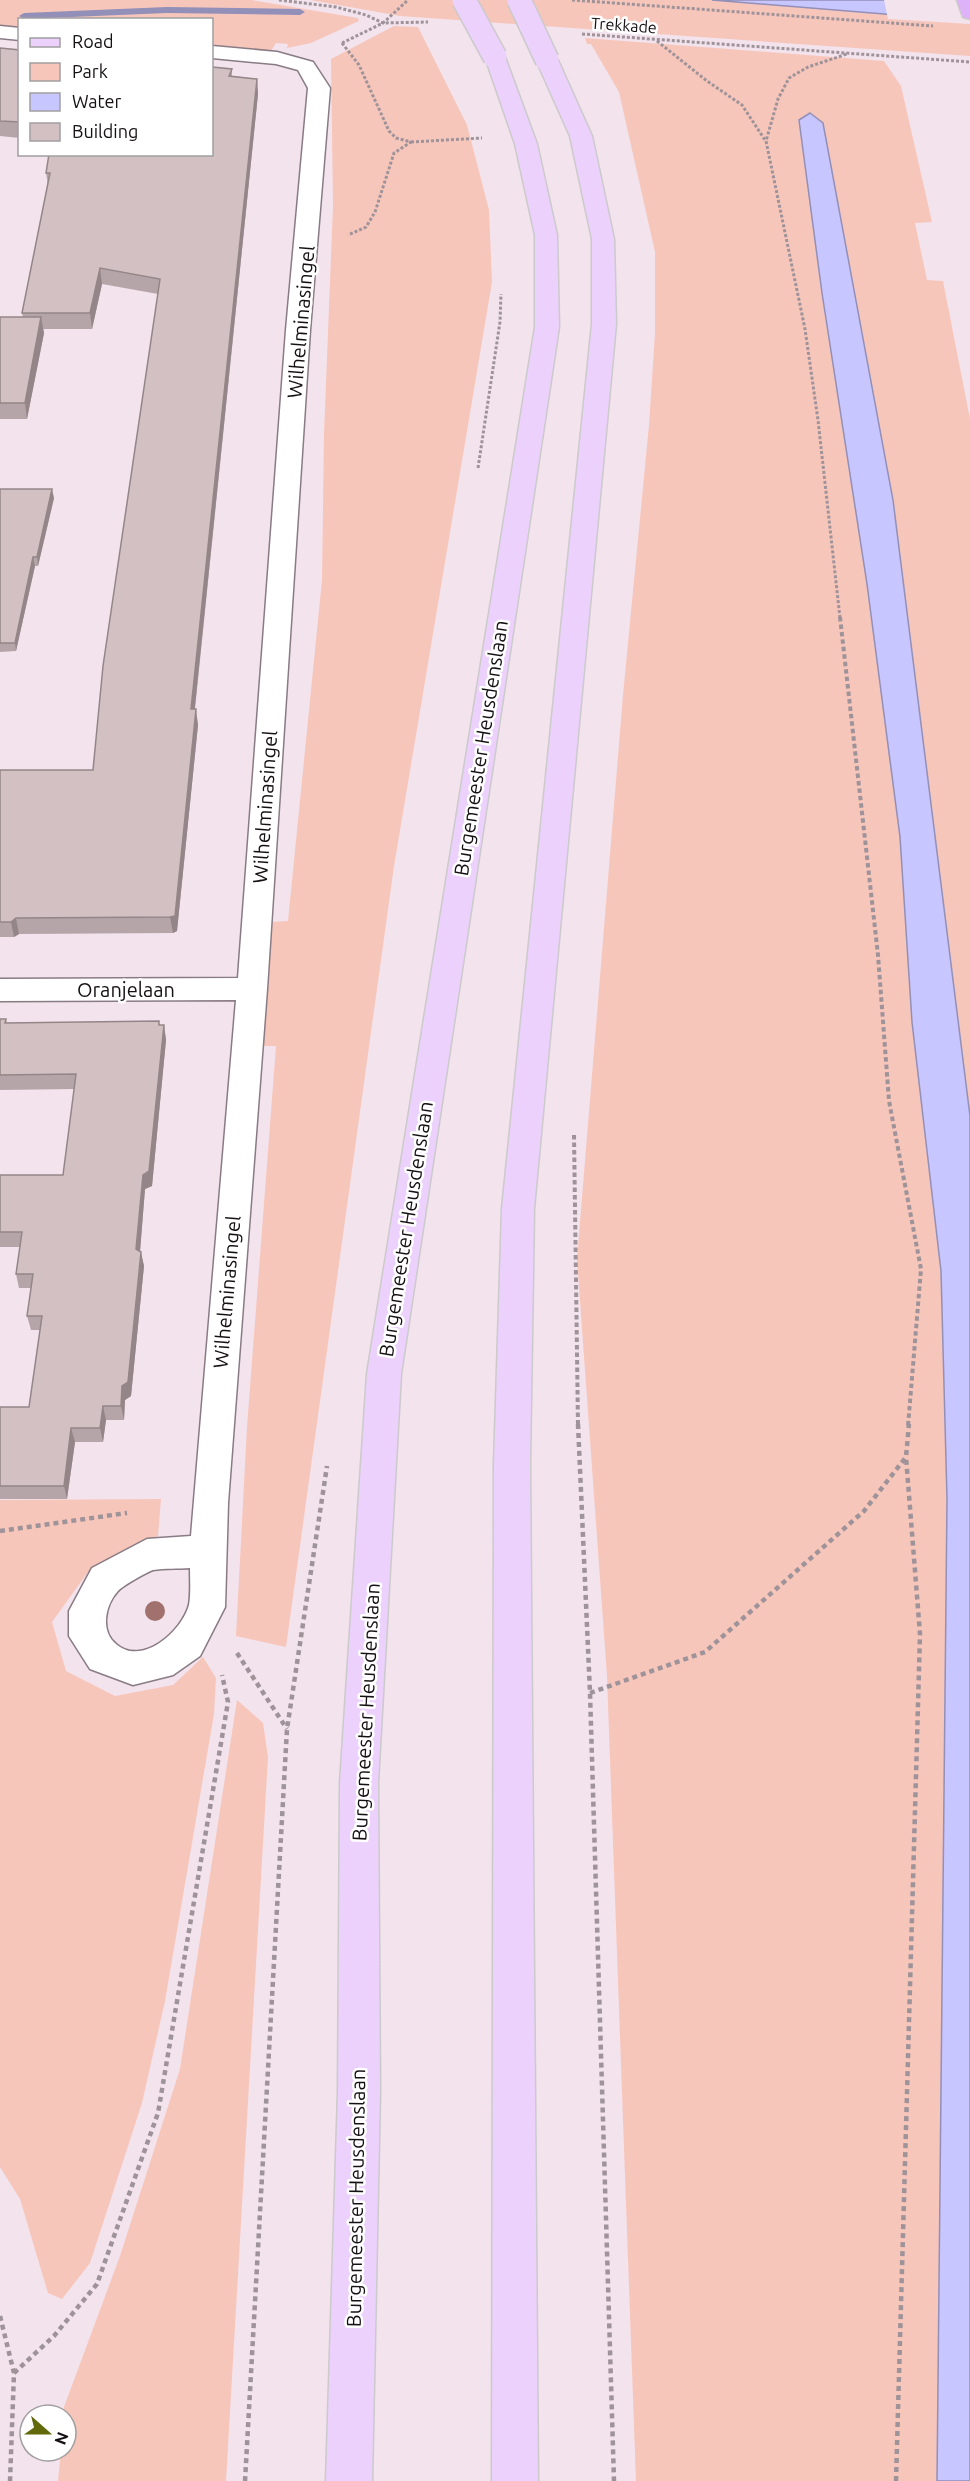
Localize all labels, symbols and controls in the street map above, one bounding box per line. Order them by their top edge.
street label: Trekkade [591,14,657,36]
legend [18,18,213,156]
text: Road [72,31,114,51]
text: Park [72,61,108,81]
text: Water [72,91,122,111]
text: Building [72,121,138,141]
street label: Wilhelminasingel [282,245,319,399]
street label: Burgemeester Heusdenslaan [449,618,512,877]
street label: Wilhelminasingel [248,730,281,884]
street label: Oranjelaan [77,978,175,1001]
street label: Burgemeester Heusdenslaan [374,1099,437,1358]
street label: Wilhelminasingel [208,1215,245,1369]
street label: Burgemeester Heusdenslaan [347,1582,384,1842]
street label: Burgemeester Heusdenslaan [342,2069,369,2327]
north arrow [18,2403,78,2463]
text: N [51,2430,73,2447]

